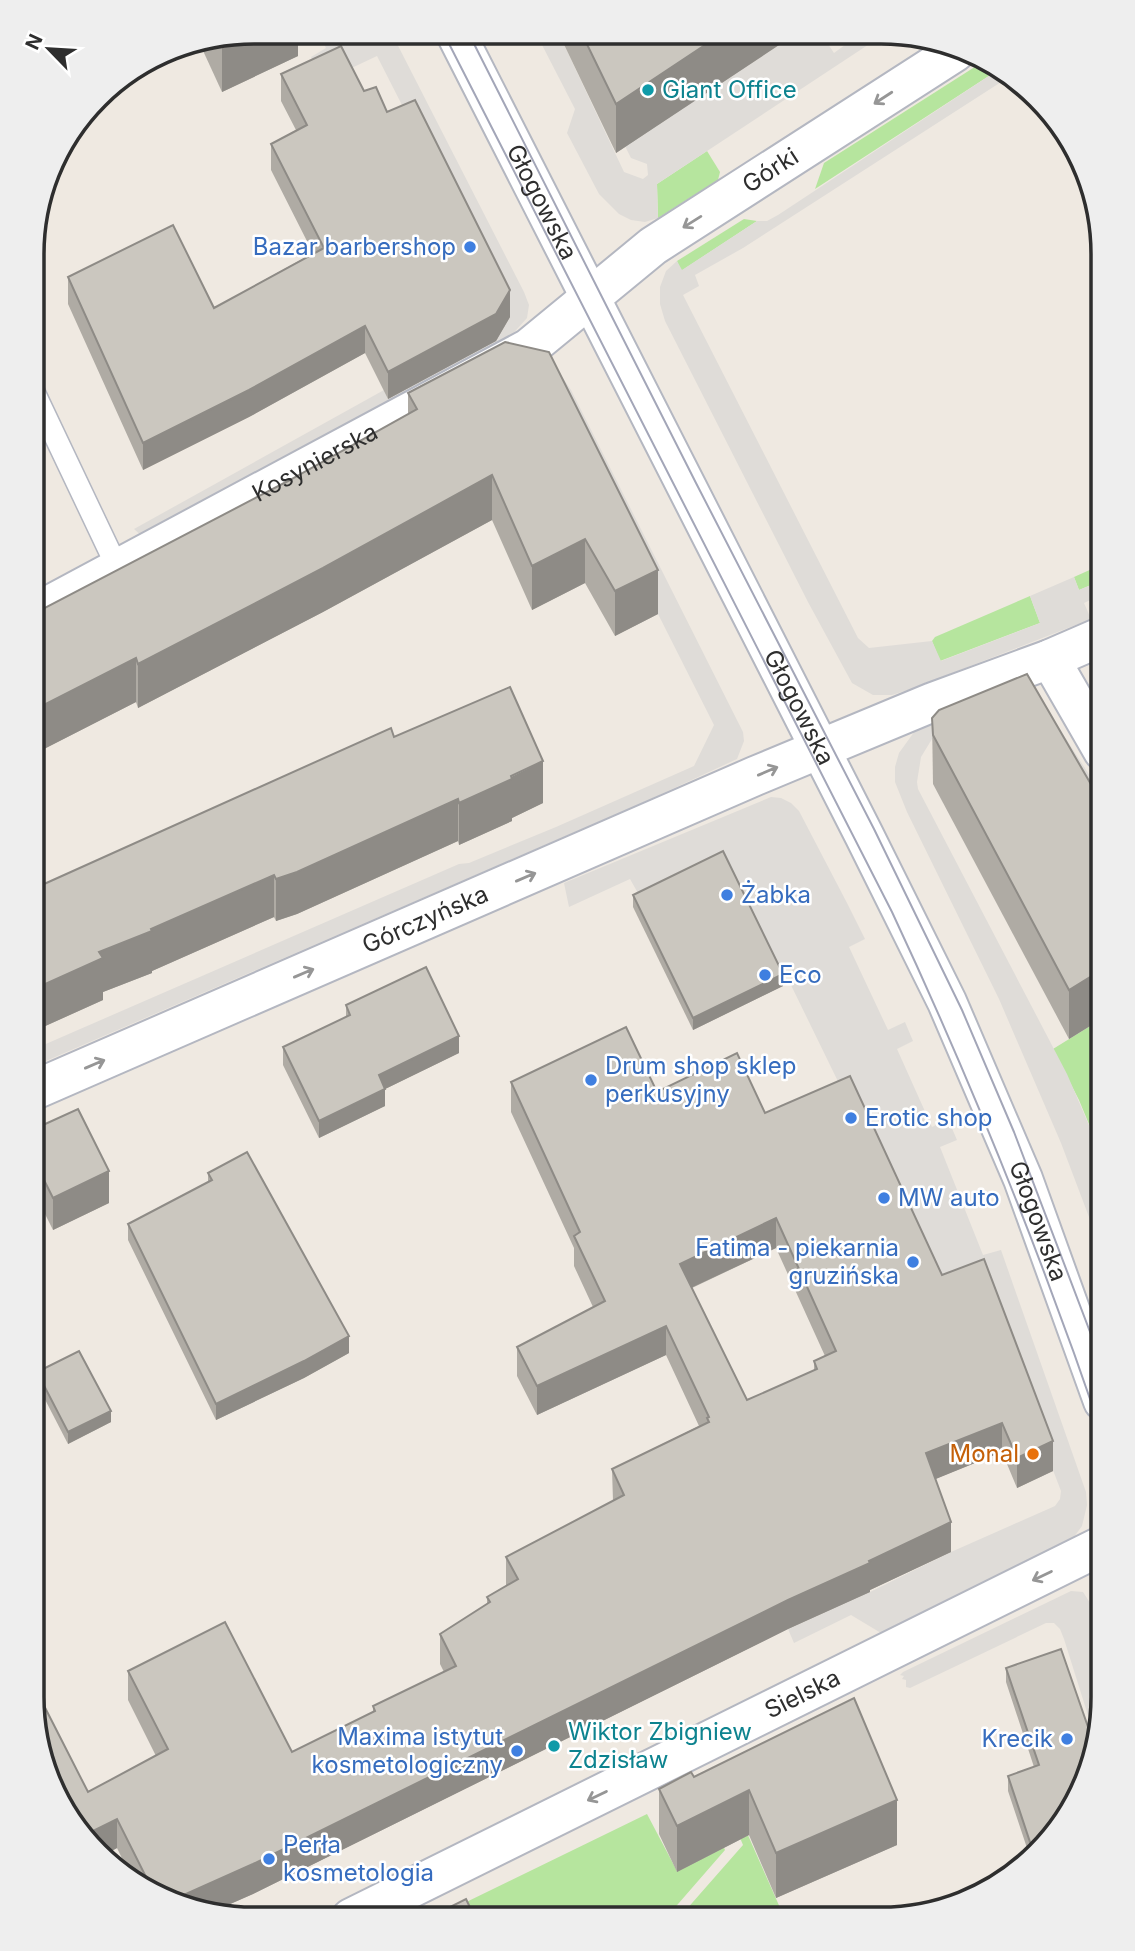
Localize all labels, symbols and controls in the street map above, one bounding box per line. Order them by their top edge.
north arrow [14,14,84,84]
text: N [21,31,48,53]
place label: Giant Office [662,75,797,104]
marker: Giant Office [640,82,656,98]
one-way arrow [874,91,893,106]
street label: Głogowska [501,139,584,265]
street label: Górki [737,142,804,199]
one-way arrow [683,216,703,230]
place label: Bazar barbershop [253,232,456,261]
marker: Bazar barbershop [462,239,478,255]
street label: Kosynierska [247,417,382,508]
street label: Głogowska [758,645,841,770]
one-way arrow [756,764,778,777]
one-way arrow [514,870,536,883]
street label: Górczyńska [358,879,493,959]
place label: Żabka [741,880,811,909]
marker: Żabka [719,887,735,903]
place label: Eco [779,960,822,989]
one-way arrow [292,966,314,979]
marker: Eco [757,967,773,983]
place label: Drum shop sklep perkusyjny [605,1051,796,1108]
one-way arrow [84,1056,105,1069]
marker: Drum shop sklep perkusyjny [583,1072,599,1088]
place label: Erotic shop [865,1103,993,1132]
marker: Erotic shop [843,1110,859,1126]
street label: Głogowska [1003,1156,1074,1285]
place label: MW auto [898,1183,1000,1212]
marker: MW auto [876,1190,892,1206]
place label: Fatima - piekarnia gruzińska [695,1233,899,1290]
marker: Fatima - piekarnia gruzińska [905,1254,921,1270]
place label: Monal [949,1439,1019,1468]
marker: Monal [1025,1446,1041,1462]
one-way arrow [1032,1569,1053,1583]
street label: Sielska [760,1663,845,1724]
place label: Wiktor Zbigniew Zdzisław [568,1717,752,1774]
place label: Maxima istytut kosmetologiczny [312,1722,503,1779]
place label: Krecik [982,1724,1053,1753]
marker: Krecik [1059,1731,1075,1747]
marker: Wiktor Zbigniew Zdzisław [546,1738,562,1754]
marker: Maxima istytut kosmetologiczny [509,1743,525,1759]
one-way arrow [587,1790,608,1804]
place label: Perła kosmetologia [283,1830,434,1887]
marker: Perła kosmetologia [261,1851,277,1867]

